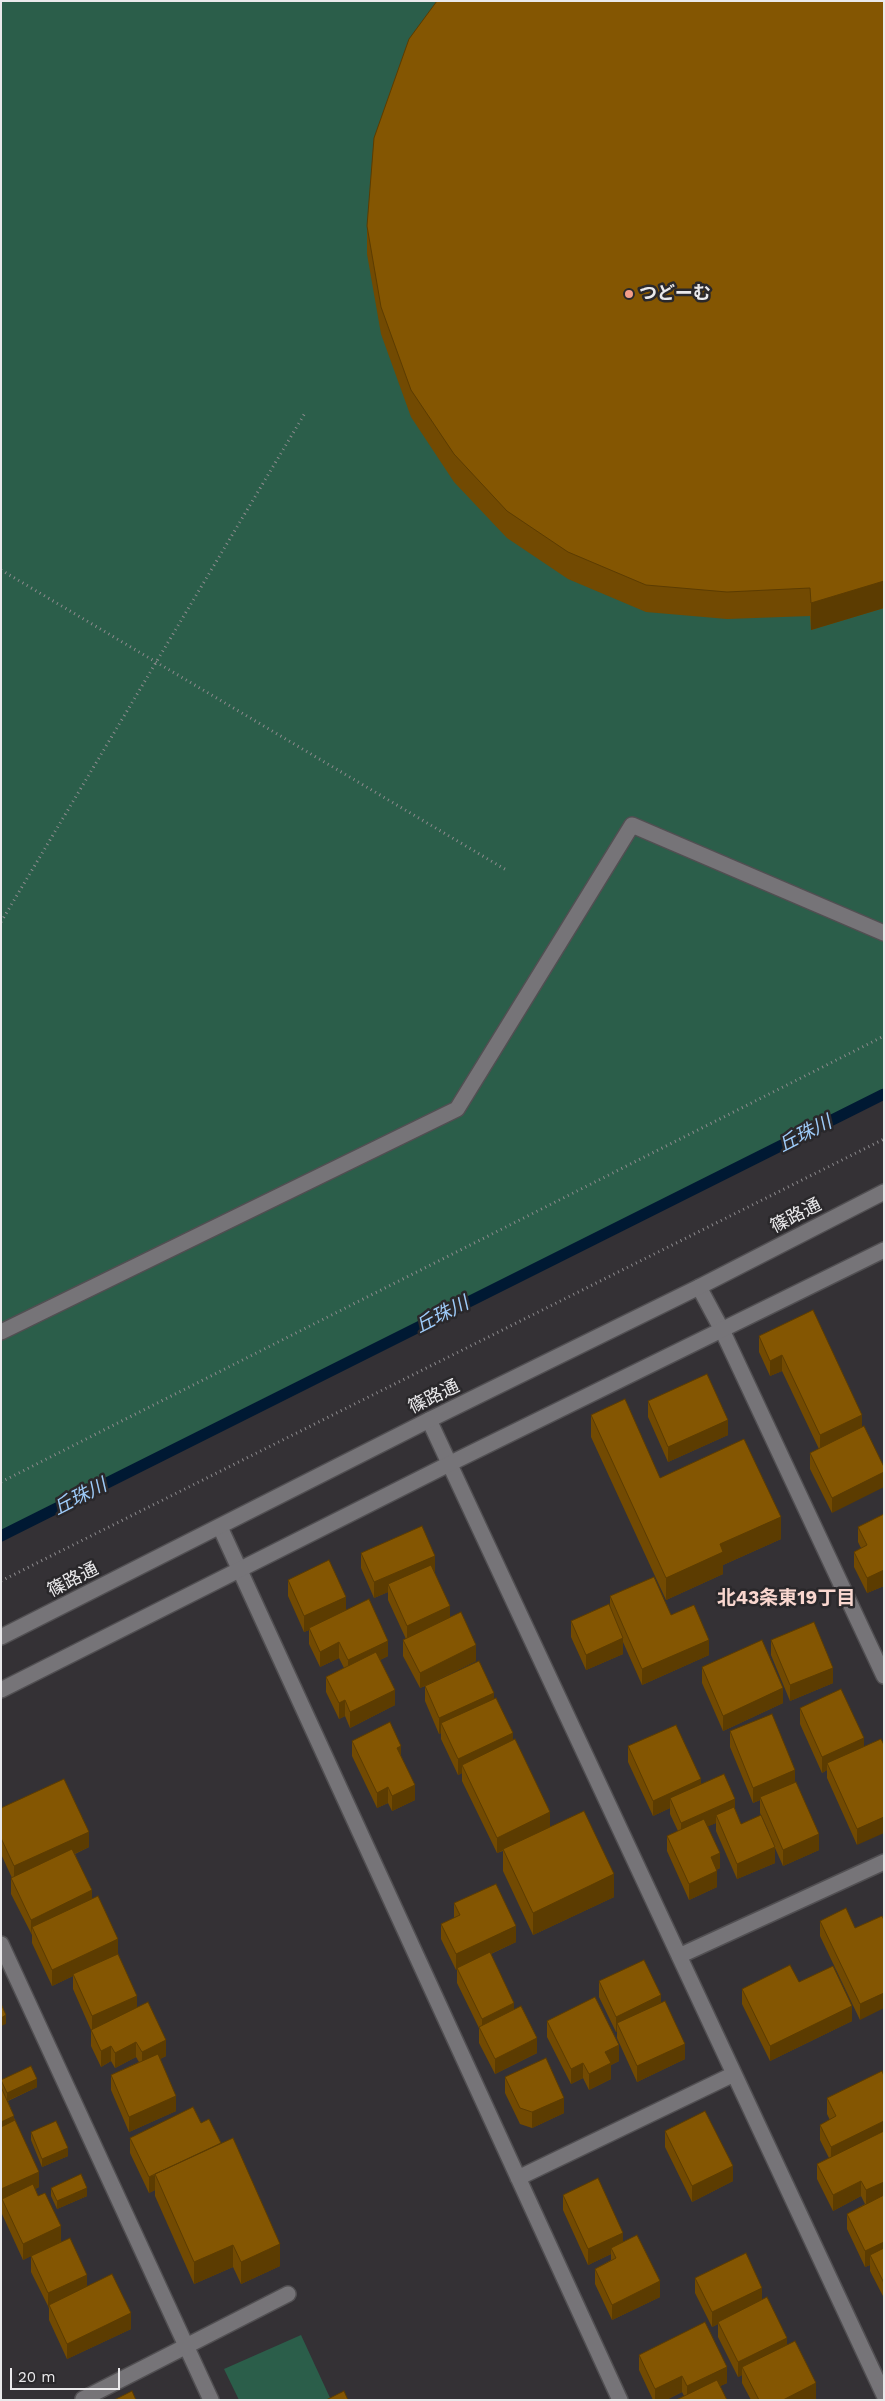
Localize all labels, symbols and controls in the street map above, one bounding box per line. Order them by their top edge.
place label: つどーむ [639,283,711,305]
marker: つどーむ [623,288,635,300]
water label: 丘珠川 [774,1111,836,1157]
street label: 篠路通 [767,1194,825,1238]
water label: 丘珠川 [411,1292,473,1338]
street label: 篠路通 [405,1375,463,1419]
water label: 丘珠川 [49,1474,111,1520]
street label: 篠路通 [44,1558,102,1602]
district label: 北43条東19丁目 [717,1587,855,1609]
scale bar [12,2358,122,2390]
text: 20 m [18,2368,56,2386]

